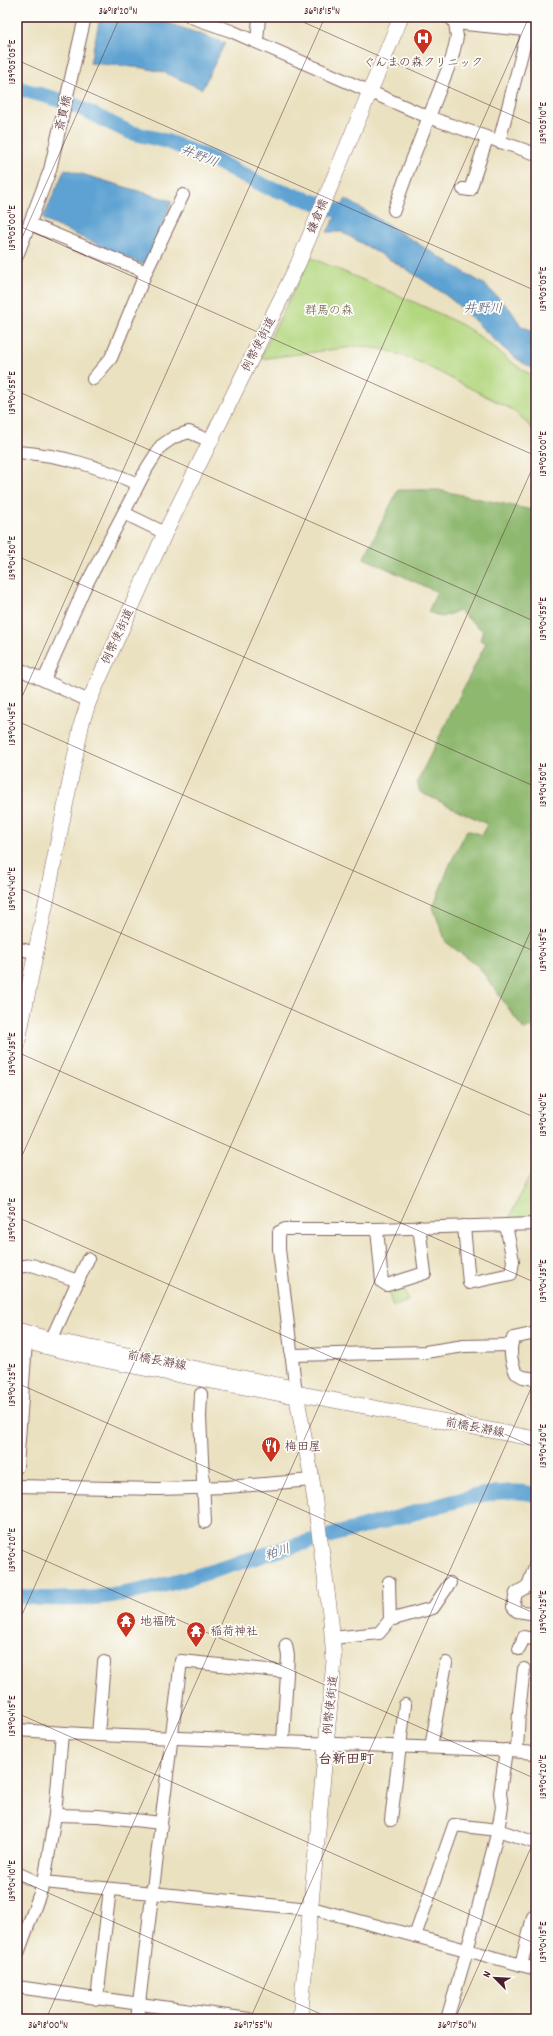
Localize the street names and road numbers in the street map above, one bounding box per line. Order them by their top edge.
street label: 斎貫橋 [52,94,77,133]
street label: 鎌倉橋 [304,197,333,236]
street label: 例幣使街道 [238,314,281,375]
street label: 例幣使街道 [98,606,139,667]
street label: 前橋長瀞線 [126,1347,188,1376]
street label: 前橋長瀞線 [444,1414,506,1443]
street label: 例幣使街道 [320,1674,343,1736]

